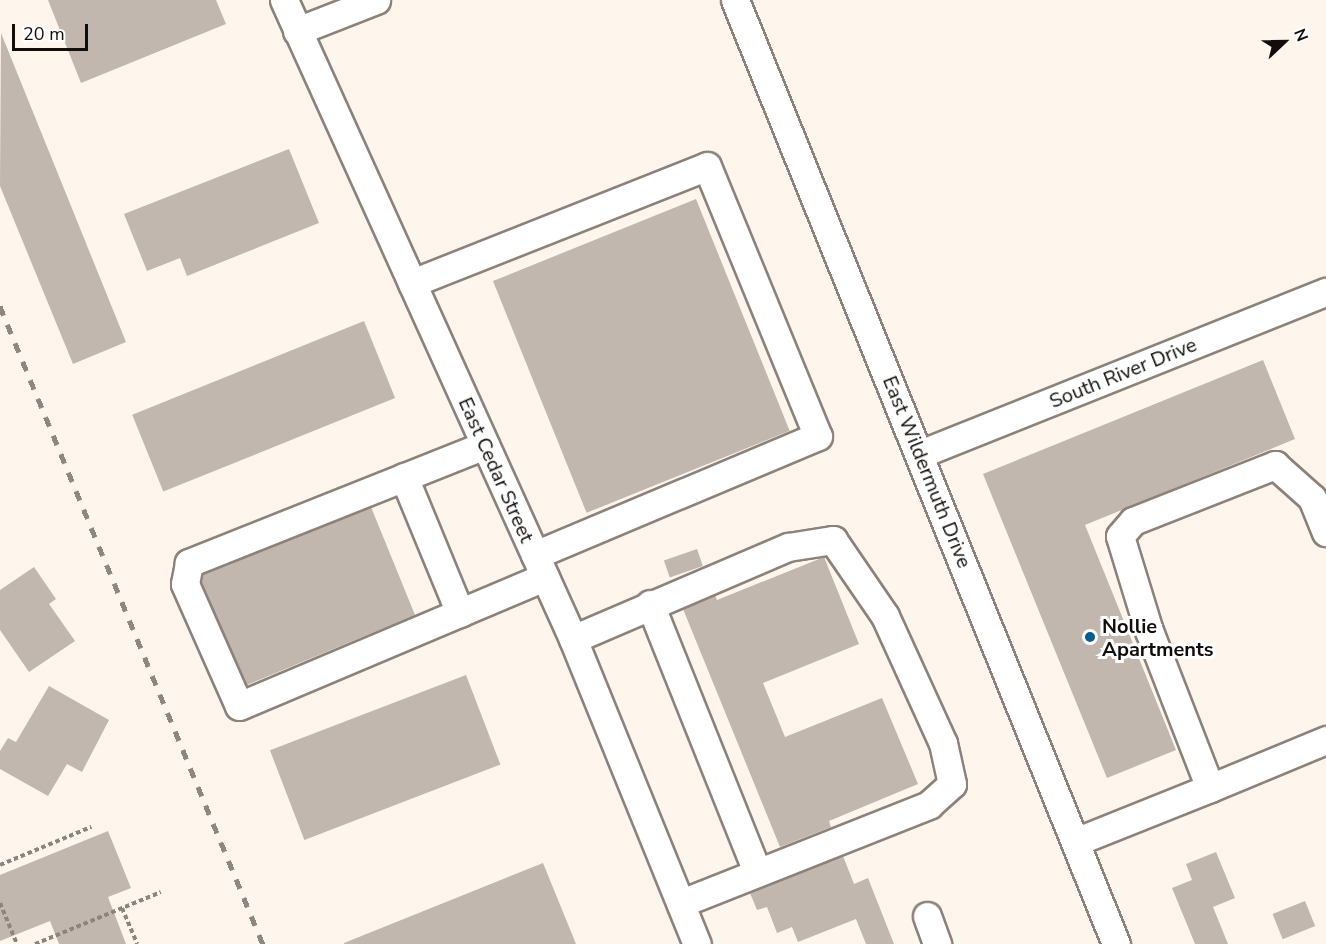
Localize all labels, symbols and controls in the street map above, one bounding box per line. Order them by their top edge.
scale bar [15,12,92,50]
north arrow [1254,12,1314,72]
text: 20 m [23,22,65,46]
text: N [1288,26,1313,45]
street label: South River Drive [1046,333,1200,413]
street label: East Wildermuth Drive [877,372,977,572]
street label: East Cedar Street [453,394,539,546]
place label: Nollie Apartments [1102,614,1213,661]
marker: Nollie Apartments [1083,630,1097,644]

